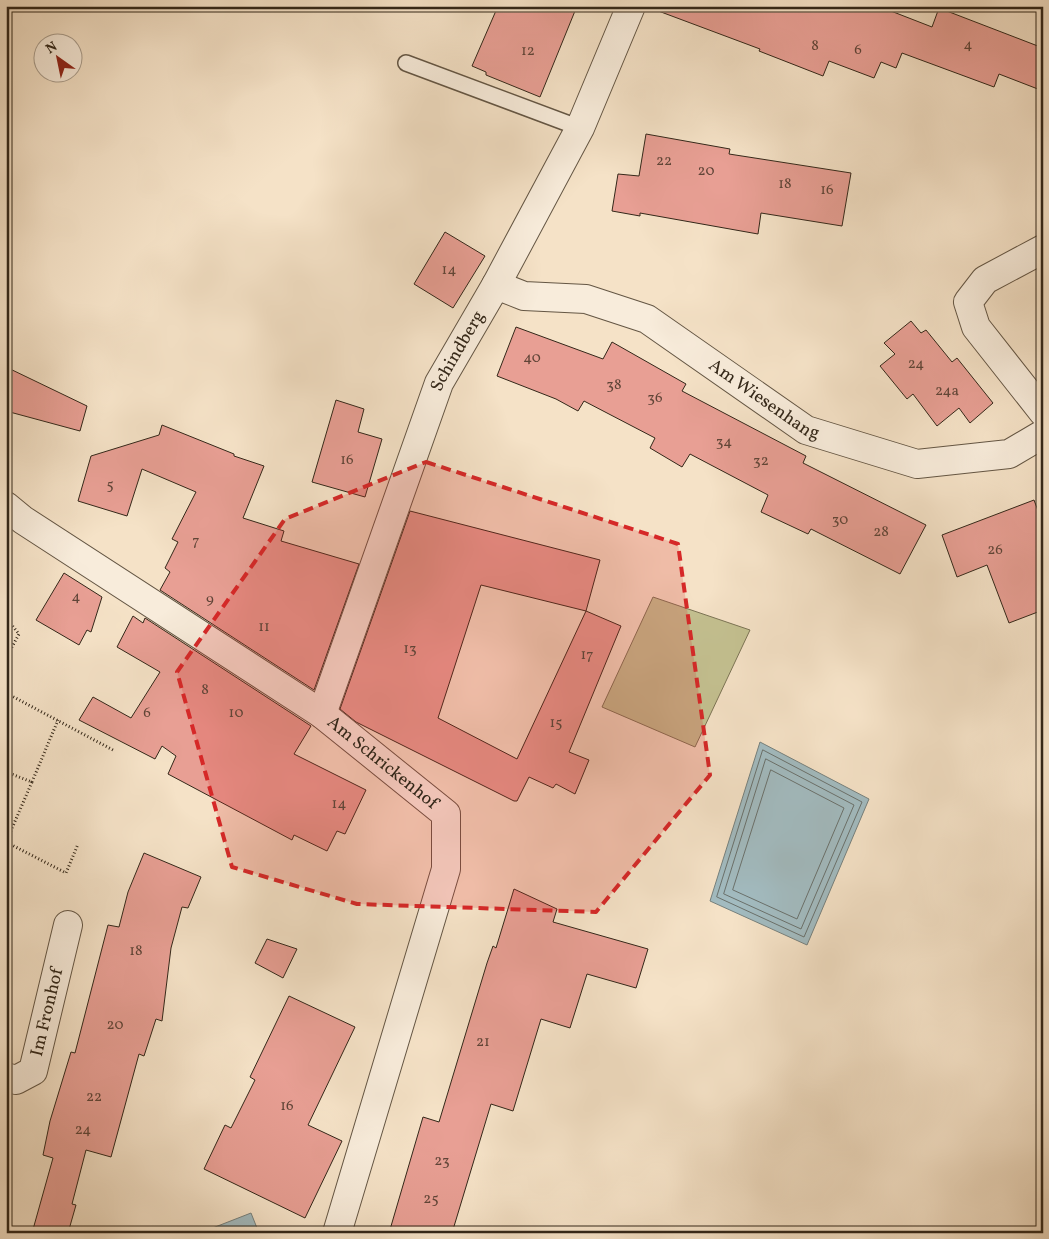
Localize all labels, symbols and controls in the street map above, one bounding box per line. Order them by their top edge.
north arrow [32,32,82,82]
house number: 4 [964,35,973,56]
house number: 8 [811,36,819,57]
text: N [42,38,61,59]
house number: 6 [854,40,862,61]
house number: 12 [521,41,535,62]
house number: 22 [656,151,672,172]
house number: 20 [698,161,714,182]
house number: 18 [778,174,792,195]
house number: 16 [820,180,834,201]
house number: 14 [442,260,456,281]
street label: Schindberg [425,306,491,395]
house number: 40 [523,348,541,369]
street label: Am Wiesenhang [704,353,823,446]
house number: 24 [908,354,924,375]
house number: 38 [606,375,622,396]
house number: 24a [935,381,959,402]
house number: 36 [647,388,663,409]
house number: 34 [716,432,732,453]
house number: 16 [340,450,354,471]
house number: 32 [753,451,769,472]
house number: 5 [106,475,114,496]
house number: 30 [832,510,848,531]
house number: 28 [873,522,889,543]
house number: 7 [192,531,200,552]
house number: 26 [987,540,1003,561]
house number: 4 [72,587,81,608]
house number: 9 [206,589,214,610]
house number: 11 [258,617,270,638]
house number: 13 [403,639,417,660]
house number: 17 [580,645,594,666]
house number: 8 [201,680,209,701]
house number: 6 [143,703,151,724]
house number: 10 [229,703,243,724]
street label: Am Schrickenhof [321,710,445,816]
house number: 15 [549,713,563,734]
house number: 14 [332,794,346,815]
house number: 18 [129,941,143,962]
street label: Im Fronhof [24,964,70,1059]
house number: 20 [107,1015,123,1036]
house number: 21 [476,1032,490,1053]
house number: 22 [86,1087,102,1108]
house number: 16 [280,1096,294,1117]
house number: 24 [75,1120,91,1141]
house number: 23 [434,1151,450,1172]
house number: 25 [423,1189,439,1210]

